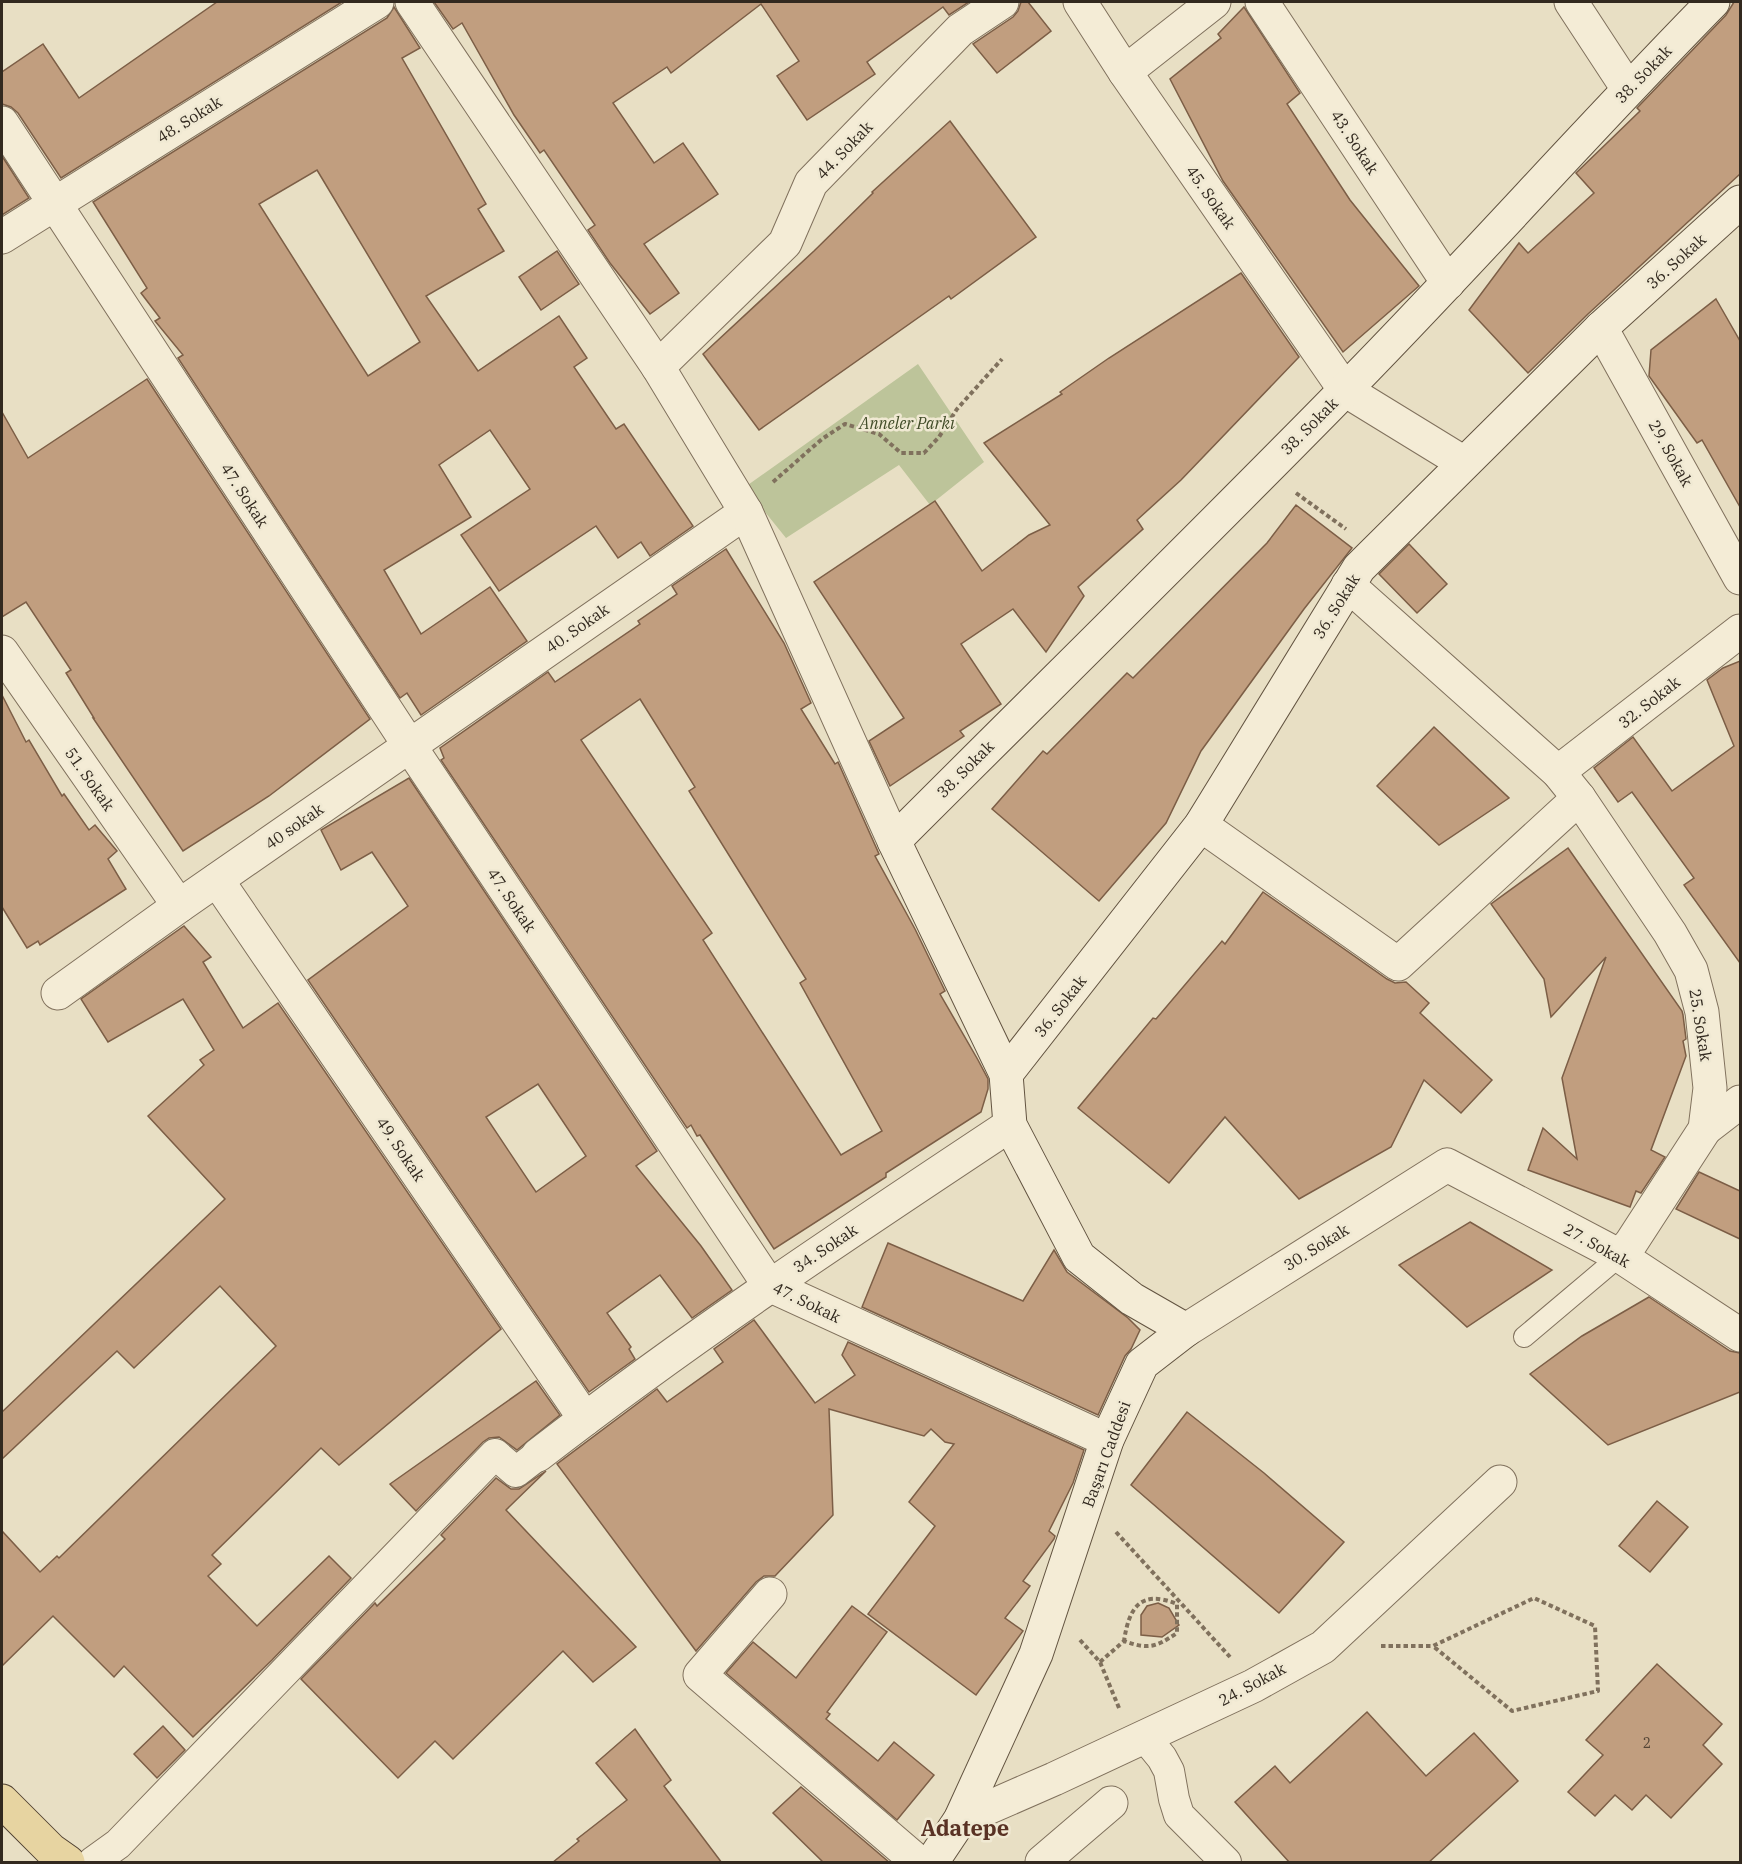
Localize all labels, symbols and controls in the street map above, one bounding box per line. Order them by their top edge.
street label: 38. Sokak [1610,40,1676,107]
street label: 48. Sokak [153,91,226,147]
street label: 43. Sokak [1327,106,1384,179]
street label: 44. Sokak [811,116,877,183]
street label: 45. Sokak [1182,161,1241,233]
street label: 36. Sokak [1642,229,1710,293]
street label: 38. Sokak [1276,393,1342,459]
park label: Anneler Parkı [858,413,955,433]
street label: 29. Sokak [1645,416,1698,490]
street label: 47. Sokak [217,459,274,532]
street label: 36. Sokak [1308,569,1364,642]
street label: 40. Sokak [541,598,613,657]
street label: 32. Sokak [1614,671,1684,732]
street label: 38. Sokak [932,736,998,802]
street label: 51. Sokak [61,743,120,815]
street label: 40 sokak [261,798,328,853]
street label: 47. Sokak [483,864,541,936]
street label: 36. Sokak [1030,971,1091,1041]
street label: 25. Sokak [1685,987,1717,1063]
street label: 49. Sokak [372,1113,430,1185]
street label: 34. Sokak [789,1219,861,1277]
street label: 30. Sokak [1280,1219,1353,1275]
street label: 27. Sokak [1560,1219,1634,1272]
street label: 47. Sokak [770,1277,845,1327]
street label: Başarı Caddesi [1078,1398,1134,1510]
street label: 24. Sokak [1215,1658,1290,1710]
house number: 2 [1643,1734,1651,1752]
district label: Adatepe [921,1813,1009,1842]

